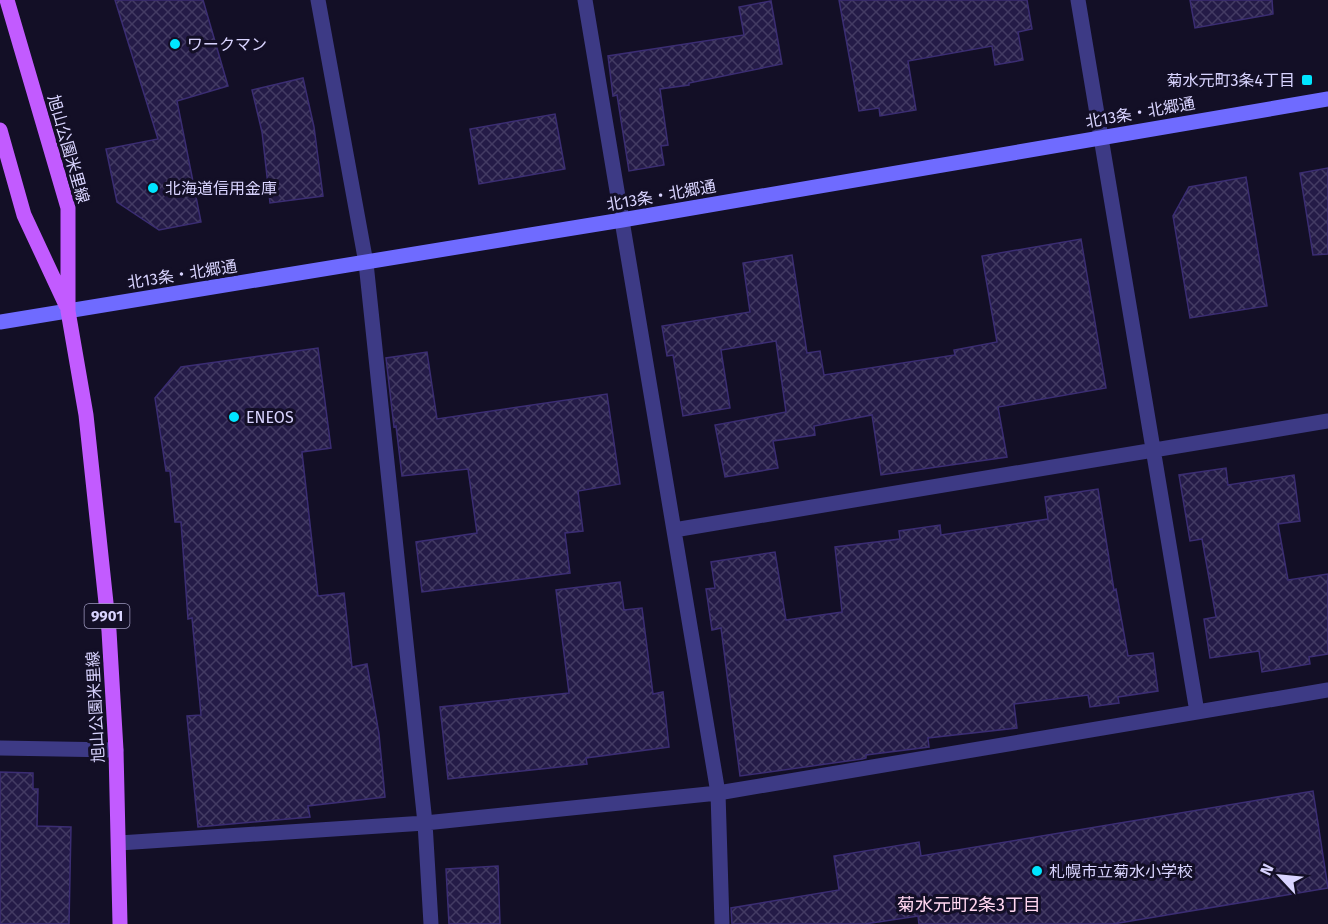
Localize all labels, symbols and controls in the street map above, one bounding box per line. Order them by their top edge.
place label: ワークマン [187,35,267,54]
marker: ワークマン [168,37,182,51]
place label: 菊水元町3条4丁目 [1167,71,1295,90]
marker: 菊水元町3条4丁目 [1300,73,1314,87]
street label: 旭山公園米里線 [44,93,93,206]
street label: 北13条・北郷通 [1084,94,1196,131]
street label: 北13条・北郷通 [605,177,717,214]
place label: 北海道信用金庫 [165,179,277,198]
marker: 北海道信用金庫 [146,181,160,195]
street label: 北13条・北郷通 [126,256,238,293]
place label: ENEOS [246,408,294,427]
marker: ENEOS [227,410,241,424]
road number: 9901 [84,604,130,628]
street label: 旭山公園米里線 [83,651,108,763]
north arrow [1250,846,1310,906]
text: N [1256,861,1278,879]
place label: 札幌市立菊水小学校 [1049,862,1193,881]
marker: 札幌市立菊水小学校 [1030,864,1044,878]
district label: 菊水元町2条3丁目 [897,894,1041,916]

